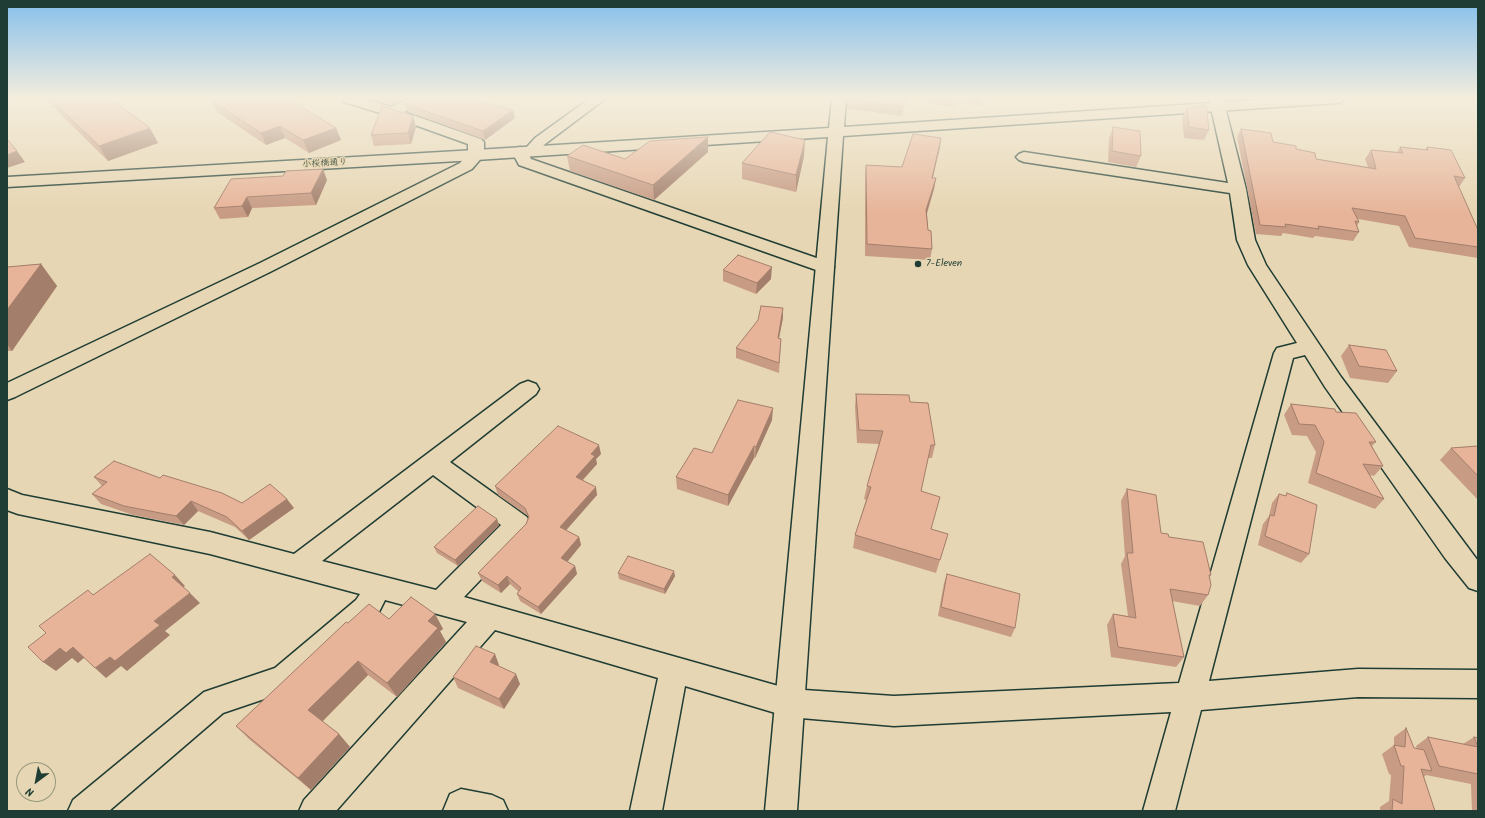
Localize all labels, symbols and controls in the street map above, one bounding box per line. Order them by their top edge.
street label: 小桜橋通り [302,157,348,171]
place label: 7-Eleven [926,258,962,270]
marker: 7-Eleven [913,259,923,269]
north arrow [16,762,56,802]
text: N [22,782,38,801]

